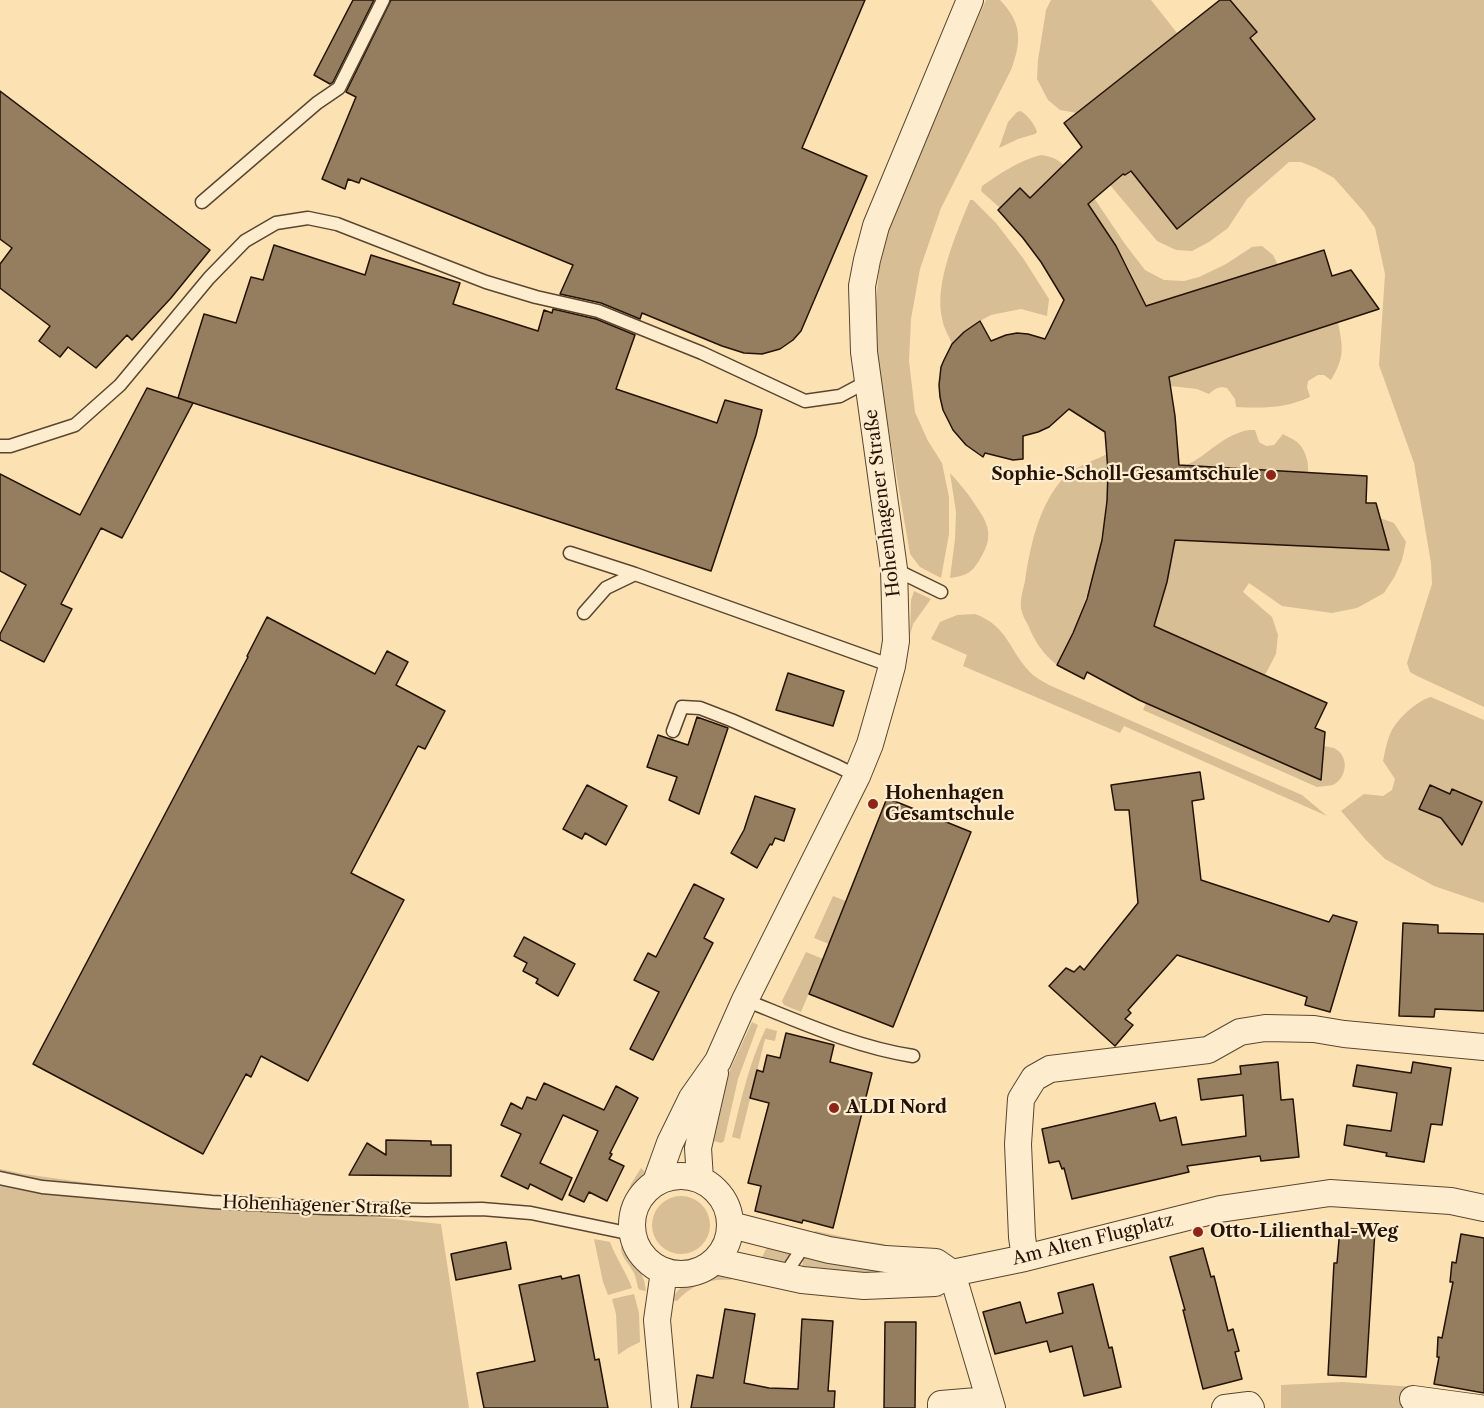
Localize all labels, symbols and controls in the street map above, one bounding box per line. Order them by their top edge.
street label: Hohenhagener Straße [861,408,905,598]
place label: Sophie-Scholl-Gesamtschule [991,464,1259,486]
marker: Sophie-Scholl-Gesamtschule [1264,468,1278,482]
place label: Hohenhagen Gesamtschule [885,783,1014,826]
marker: Hohenhagen Gesamtschule [866,797,880,811]
place label: ALDI Nord [846,1097,947,1119]
marker: ALDI Nord [827,1101,841,1115]
street label: Hohenhagener Straße [222,1192,412,1220]
street label: Am Alten Flugplatz [1010,1210,1176,1270]
place label: Otto-Lilienthal-Weg [1210,1221,1398,1243]
marker: Otto-Lilienthal-Weg [1191,1225,1205,1239]

